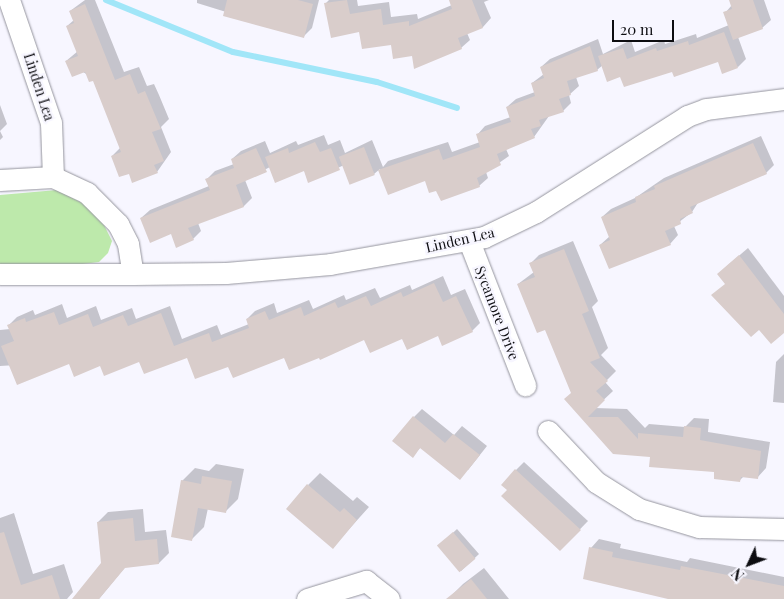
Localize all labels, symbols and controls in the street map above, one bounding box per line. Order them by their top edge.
scale bar [614,10,676,42]
text: 20 m [620,19,653,39]
street label: Linden Lea [20,51,58,123]
street label: Linden Lea [424,224,496,256]
street label: Sycamore Drive [471,264,523,362]
north arrow [724,539,774,589]
text: N [727,564,748,585]

